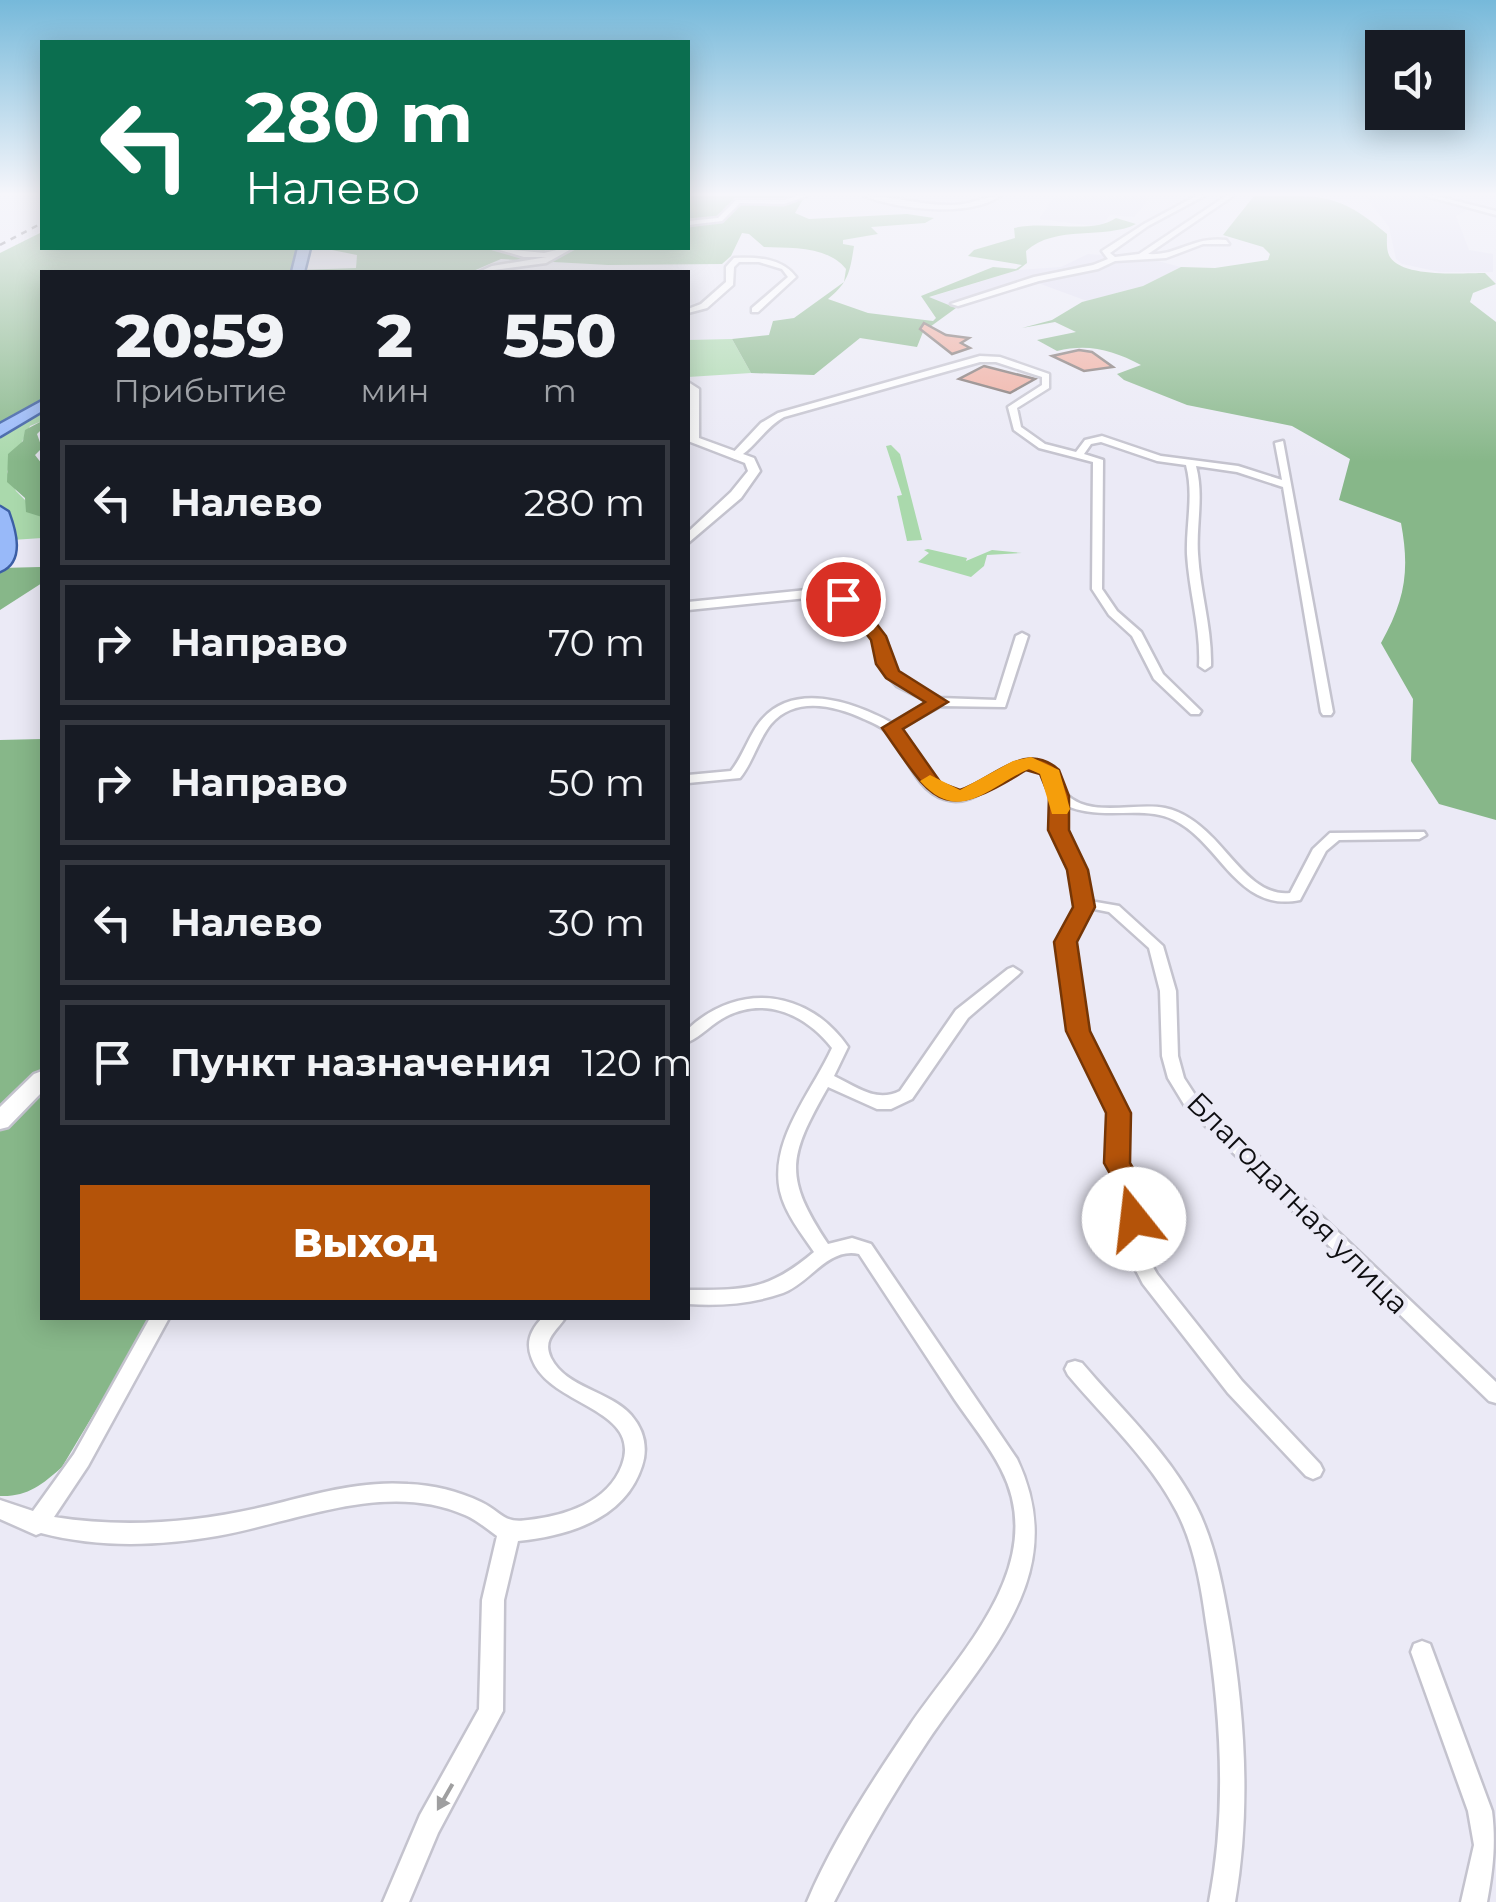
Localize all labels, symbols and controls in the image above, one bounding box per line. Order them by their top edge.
map controls [1365,30,1465,130]
button: sound [1365,30,1465,130]
text: 280 m [245,74,473,160]
icon: left [80,80,210,210]
text: Налево [245,160,420,215]
text: 20:59 [116,299,285,372]
text: 2 [377,299,413,372]
text: 550 [503,299,617,372]
text: Прибытие [113,371,287,410]
text: мин [360,371,429,410]
text: m [543,371,577,410]
icon: left [85,475,140,530]
text: Налево [170,479,322,526]
text: 280 m [524,479,645,526]
pin [801,557,886,642]
icon: arrive [816,572,871,627]
icon: right [85,615,140,670]
text: Направо [170,619,348,666]
text: 70 m [548,619,645,666]
icon: right [85,755,140,810]
text: Направо [170,759,348,806]
text: 50 m [548,759,645,806]
icon: left [85,895,140,950]
text: Налево [170,899,322,946]
text: 30 m [548,899,645,946]
icon: arrive [85,1035,140,1090]
text: Пункт назначения [170,1039,552,1086]
text: 120 m [582,1039,692,1086]
street label: Благодатная улица [1179,1084,1417,1322]
position arrow [1082,1167,1186,1271]
button: Выход [80,1185,650,1300]
one-way arrow [437,1783,454,1811]

